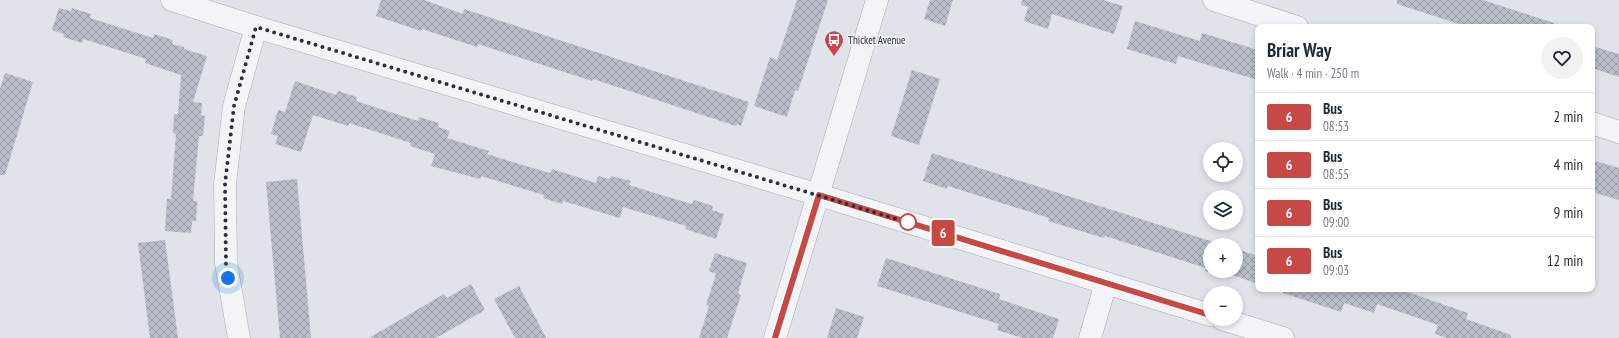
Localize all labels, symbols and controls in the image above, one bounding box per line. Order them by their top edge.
bus stop icon: Thicket Avenue [823,29,845,57]
place label: Thicket Avenue [848,33,906,47]
button: heart [1541,37,1583,79]
text: Briar Way [1267,38,1331,62]
text: Walk · 4 min · 250 m [1267,65,1359,82]
text: Bus [1323,99,1342,118]
text: 2 min [1553,107,1583,126]
text: 6 [1286,108,1292,126]
text: 08:53 [1323,118,1349,135]
map controls [1203,142,1243,326]
button: locate [1203,142,1243,182]
text: Bus [1323,147,1342,166]
text: 4 min [1553,155,1583,174]
text: 6 [1286,156,1292,174]
text: 08:55 [1323,166,1349,183]
button: layers [1203,190,1243,230]
text: Bus [1323,195,1342,214]
text: 9 min [1553,203,1583,222]
text: 6 [1286,204,1292,222]
unlabelled marker [899,213,917,231]
text: 09:00 [1323,214,1349,231]
line badge: 6 [930,220,956,246]
text: 6 [940,224,946,242]
button: + [1203,238,1243,278]
text: Bus [1323,243,1342,262]
text: 12 min [1547,251,1583,270]
text: 6 [1286,252,1292,270]
text: 09:03 [1323,262,1349,279]
your location [218,268,238,288]
button: − [1203,286,1243,326]

